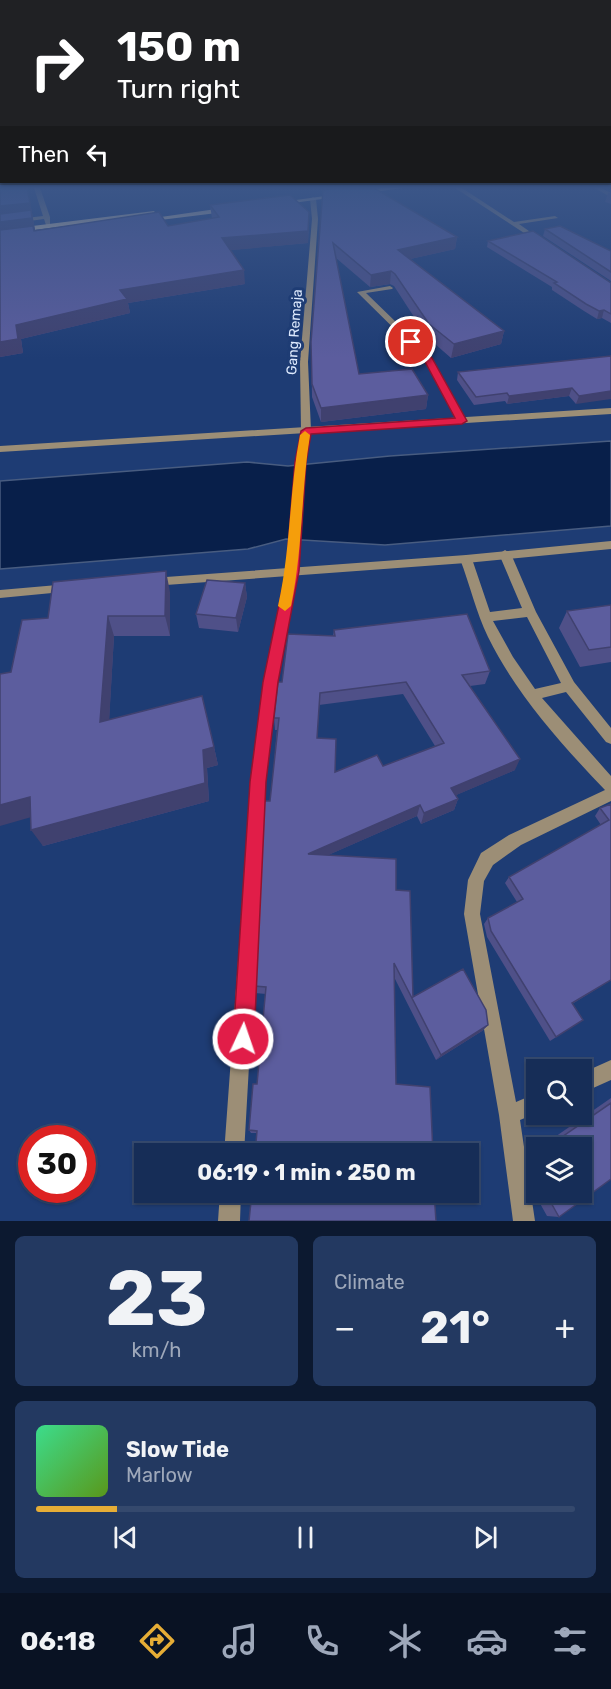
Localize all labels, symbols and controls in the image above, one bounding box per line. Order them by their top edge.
text: 150 m [117,22,241,72]
icon: right [18,24,96,102]
text: Turn right [117,73,240,105]
icon: left [81,138,114,171]
text: Then [18,141,69,168]
street label: Gang Remaja [283,289,306,376]
pin [385,316,436,367]
icon: arrive [394,325,427,358]
position arrow [211,1007,275,1071]
map controls [526,1059,592,1203]
button: search [526,1059,592,1125]
speed limit sign: 30 [18,1125,96,1203]
button: layers [526,1137,592,1203]
text: 06:19 · 1 min · 250 m [197,1159,416,1186]
text: 23 [105,1252,208,1345]
text: Climate [334,1270,405,1294]
text: 21° [420,1301,490,1354]
text: − [334,1308,355,1347]
text: + [554,1308,575,1347]
text: km/h [132,1338,181,1362]
text: Slow Tide [126,1436,229,1463]
text: Marlow [126,1463,193,1487]
icon: previous [109,1521,142,1554]
icon: pause [289,1521,322,1554]
icon: next [469,1521,502,1554]
icon: directions [136,1620,178,1662]
icon: music [219,1620,261,1662]
icon: phone [301,1620,343,1662]
icon: climate [384,1620,426,1662]
icon: car [466,1620,508,1662]
icon: filters [549,1620,591,1662]
text: 06:18 [20,1625,96,1657]

